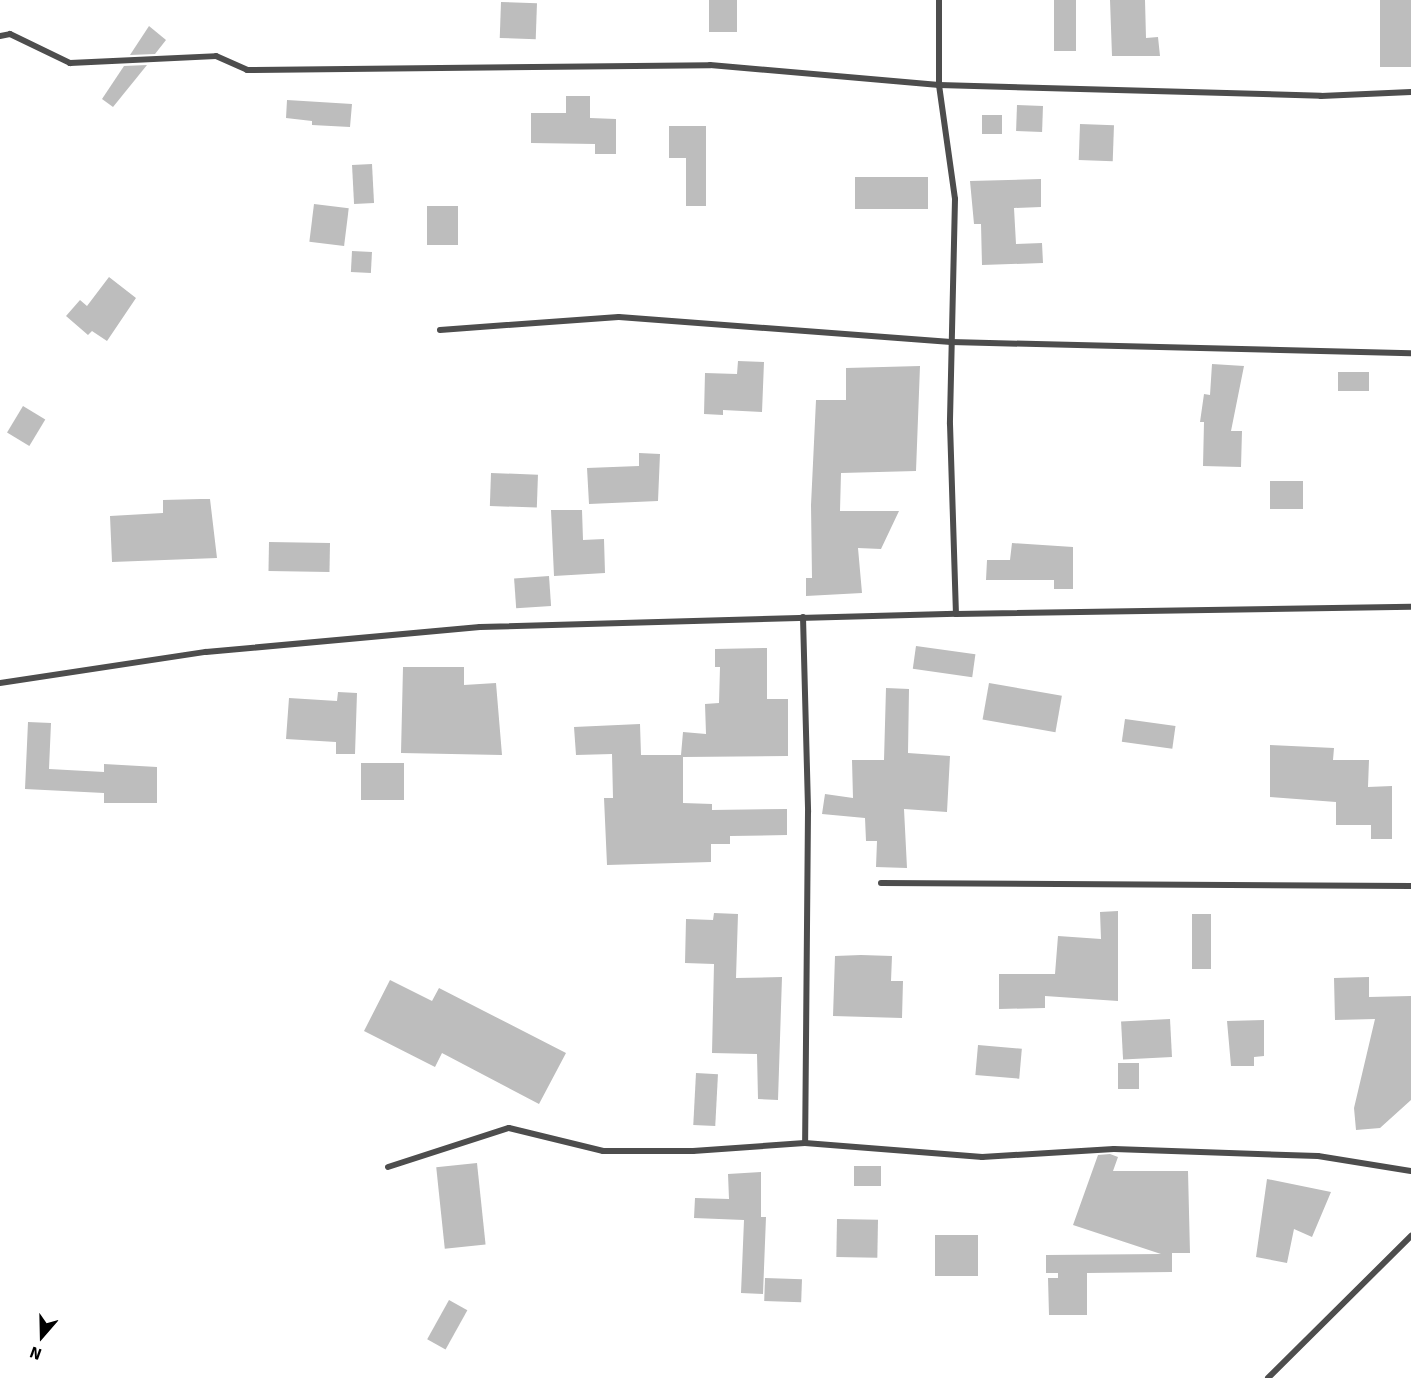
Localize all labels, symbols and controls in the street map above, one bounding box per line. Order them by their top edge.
north arrow [12,1306,72,1366]
text: N [27,1342,45,1364]

